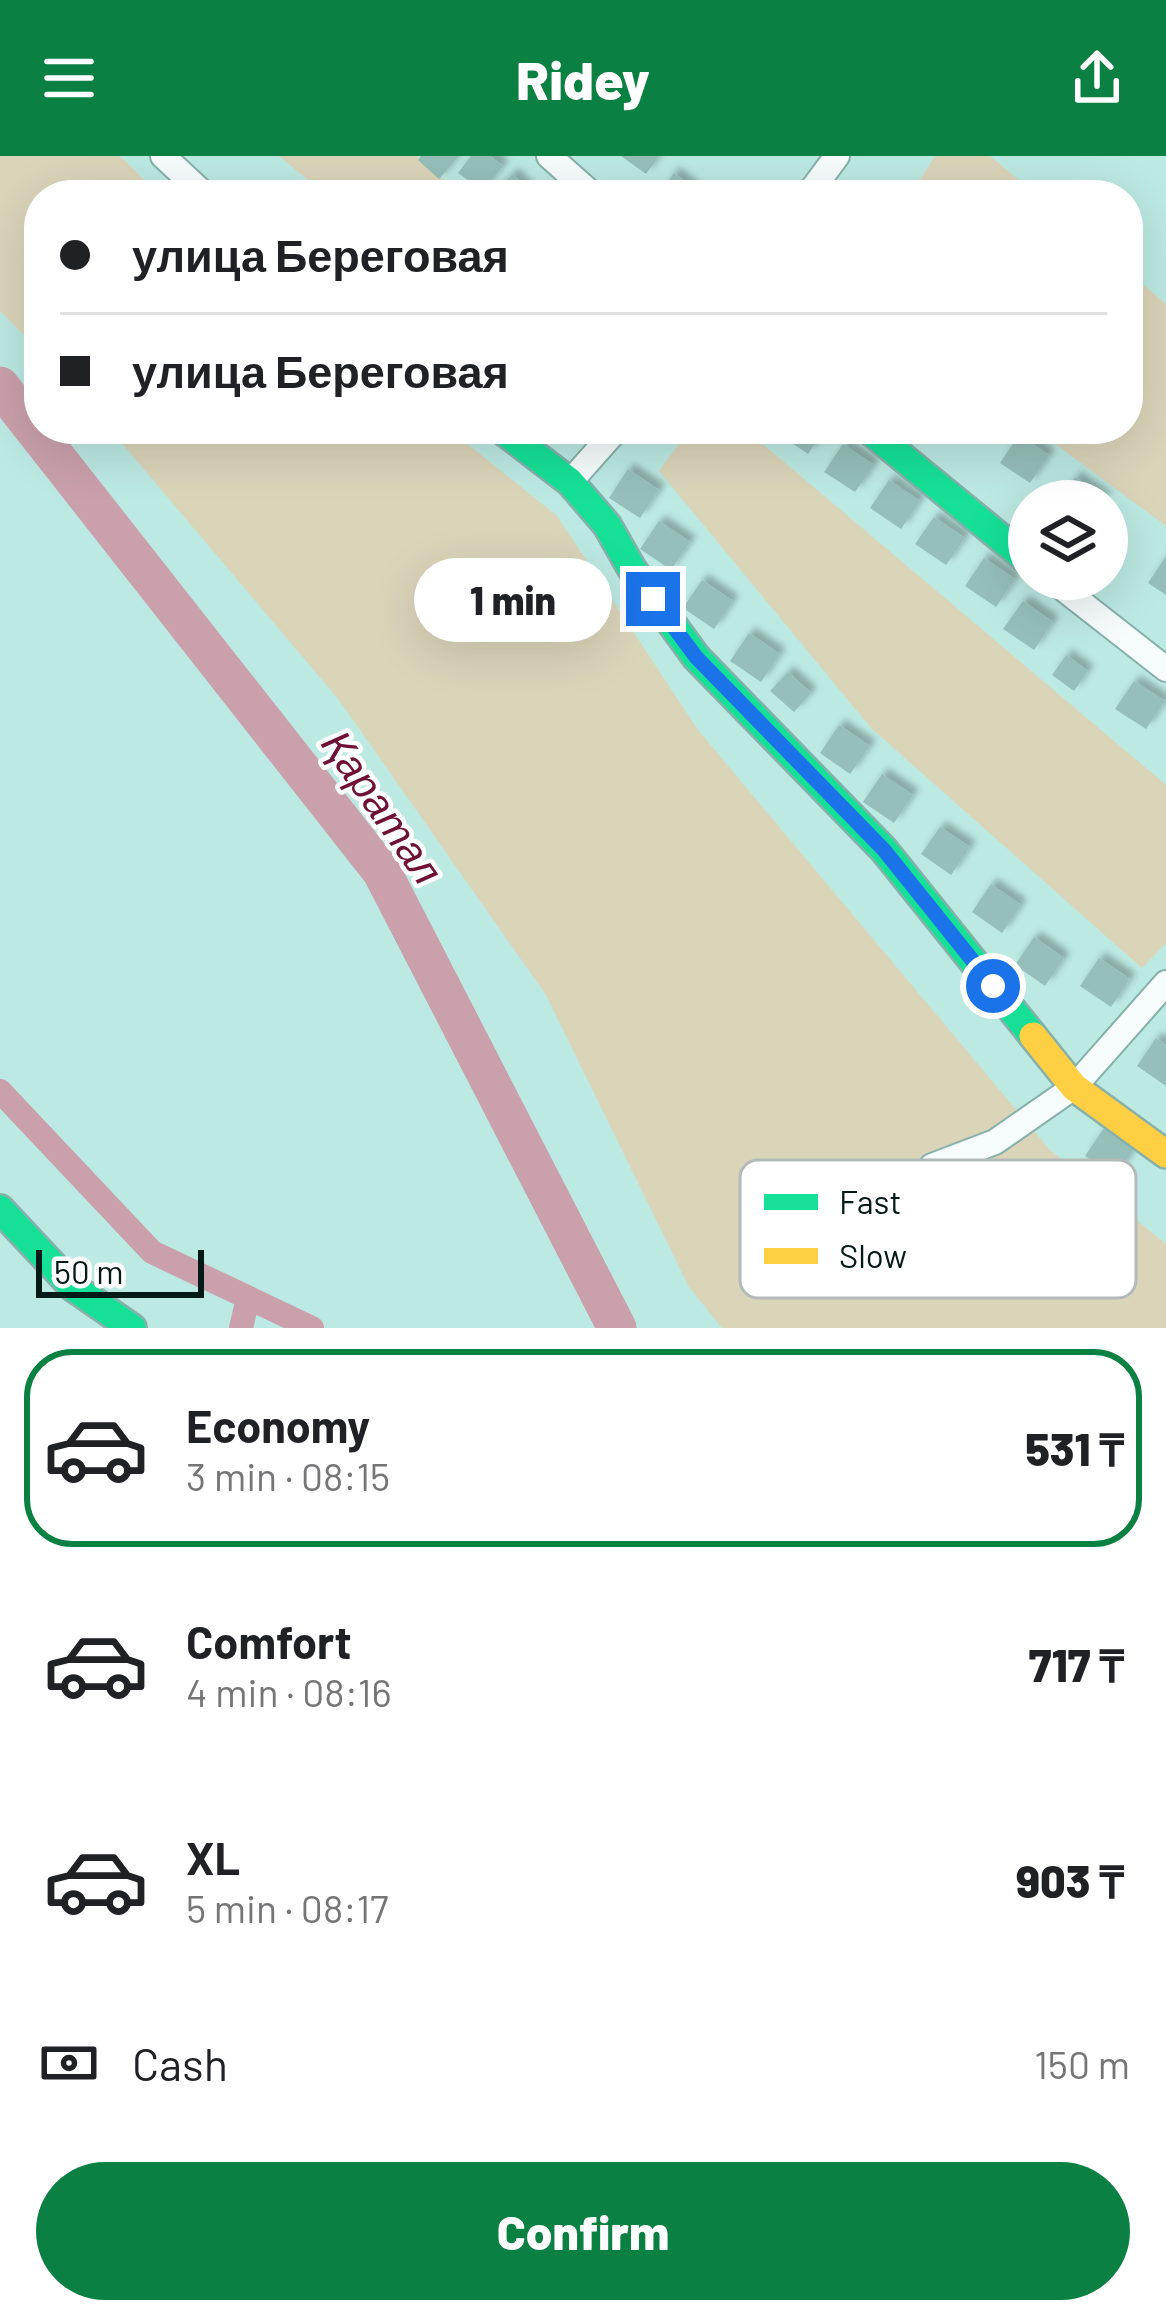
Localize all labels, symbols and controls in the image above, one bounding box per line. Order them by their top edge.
icon: menu [36,45,102,111]
icon: share [1064,45,1130,111]
text: Ridey [516,46,650,111]
text: улица Береговая [132,227,509,281]
text: улица Береговая [132,343,509,397]
map controls [1008,480,1128,600]
button: layers [1008,480,1128,600]
callout: 1 min [413,557,611,641]
route end [626,572,680,626]
text: 1 min [470,576,556,623]
water label: Қаратал [312,720,455,893]
route start [966,959,1020,1013]
legend [740,1160,1136,1298]
text: Fast [839,1181,901,1221]
text: Slow [839,1235,907,1275]
scale bar [36,1244,204,1297]
text: 50 m [54,1251,124,1291]
icon: car [42,1394,150,1502]
text: Economy [186,1398,370,1452]
text: 531 ₸ [1025,1421,1124,1475]
text: 3 min · 08:15 [186,1452,390,1499]
icon: car [42,1610,150,1718]
text: Comfort [186,1614,352,1668]
text: 717 ₸ [1029,1637,1124,1691]
text: 4 min · 08:16 [186,1668,392,1715]
icon: car [42,1826,150,1934]
text: XL [186,1830,240,1884]
text: 903 ₸ [1016,1853,1124,1907]
text: 5 min · 08:17 [186,1884,389,1931]
icon: cash [36,2030,102,2096]
text: Cash [132,2036,228,2090]
text: 150 m [1034,2040,1130,2087]
button: Confirm [36,2162,1130,2300]

